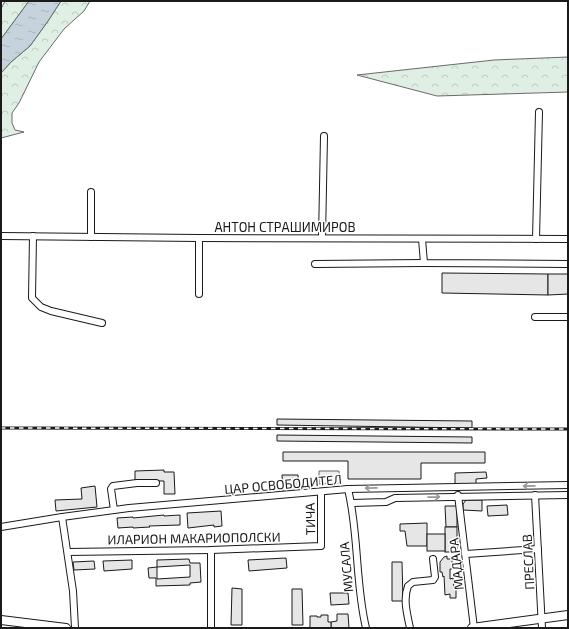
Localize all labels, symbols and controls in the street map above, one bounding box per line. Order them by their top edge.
street label: АНТОН СТРАШИМИРОВ [215,219,356,235]
street label: ЦАР ОСВОБОДИТЕЛ [224,471,342,497]
one-way arrow [523,482,536,490]
one-way arrow [365,484,378,492]
one-way arrow [427,493,440,501]
street label: ТИЧА [302,502,318,536]
street label: ИЛАРИОН МАКАРИОПОЛСКИ [107,528,281,548]
street label: ПРЕСЛАВ [519,534,537,590]
street label: МАДАРА [445,537,467,591]
street label: МУСАЛА [336,541,356,593]

